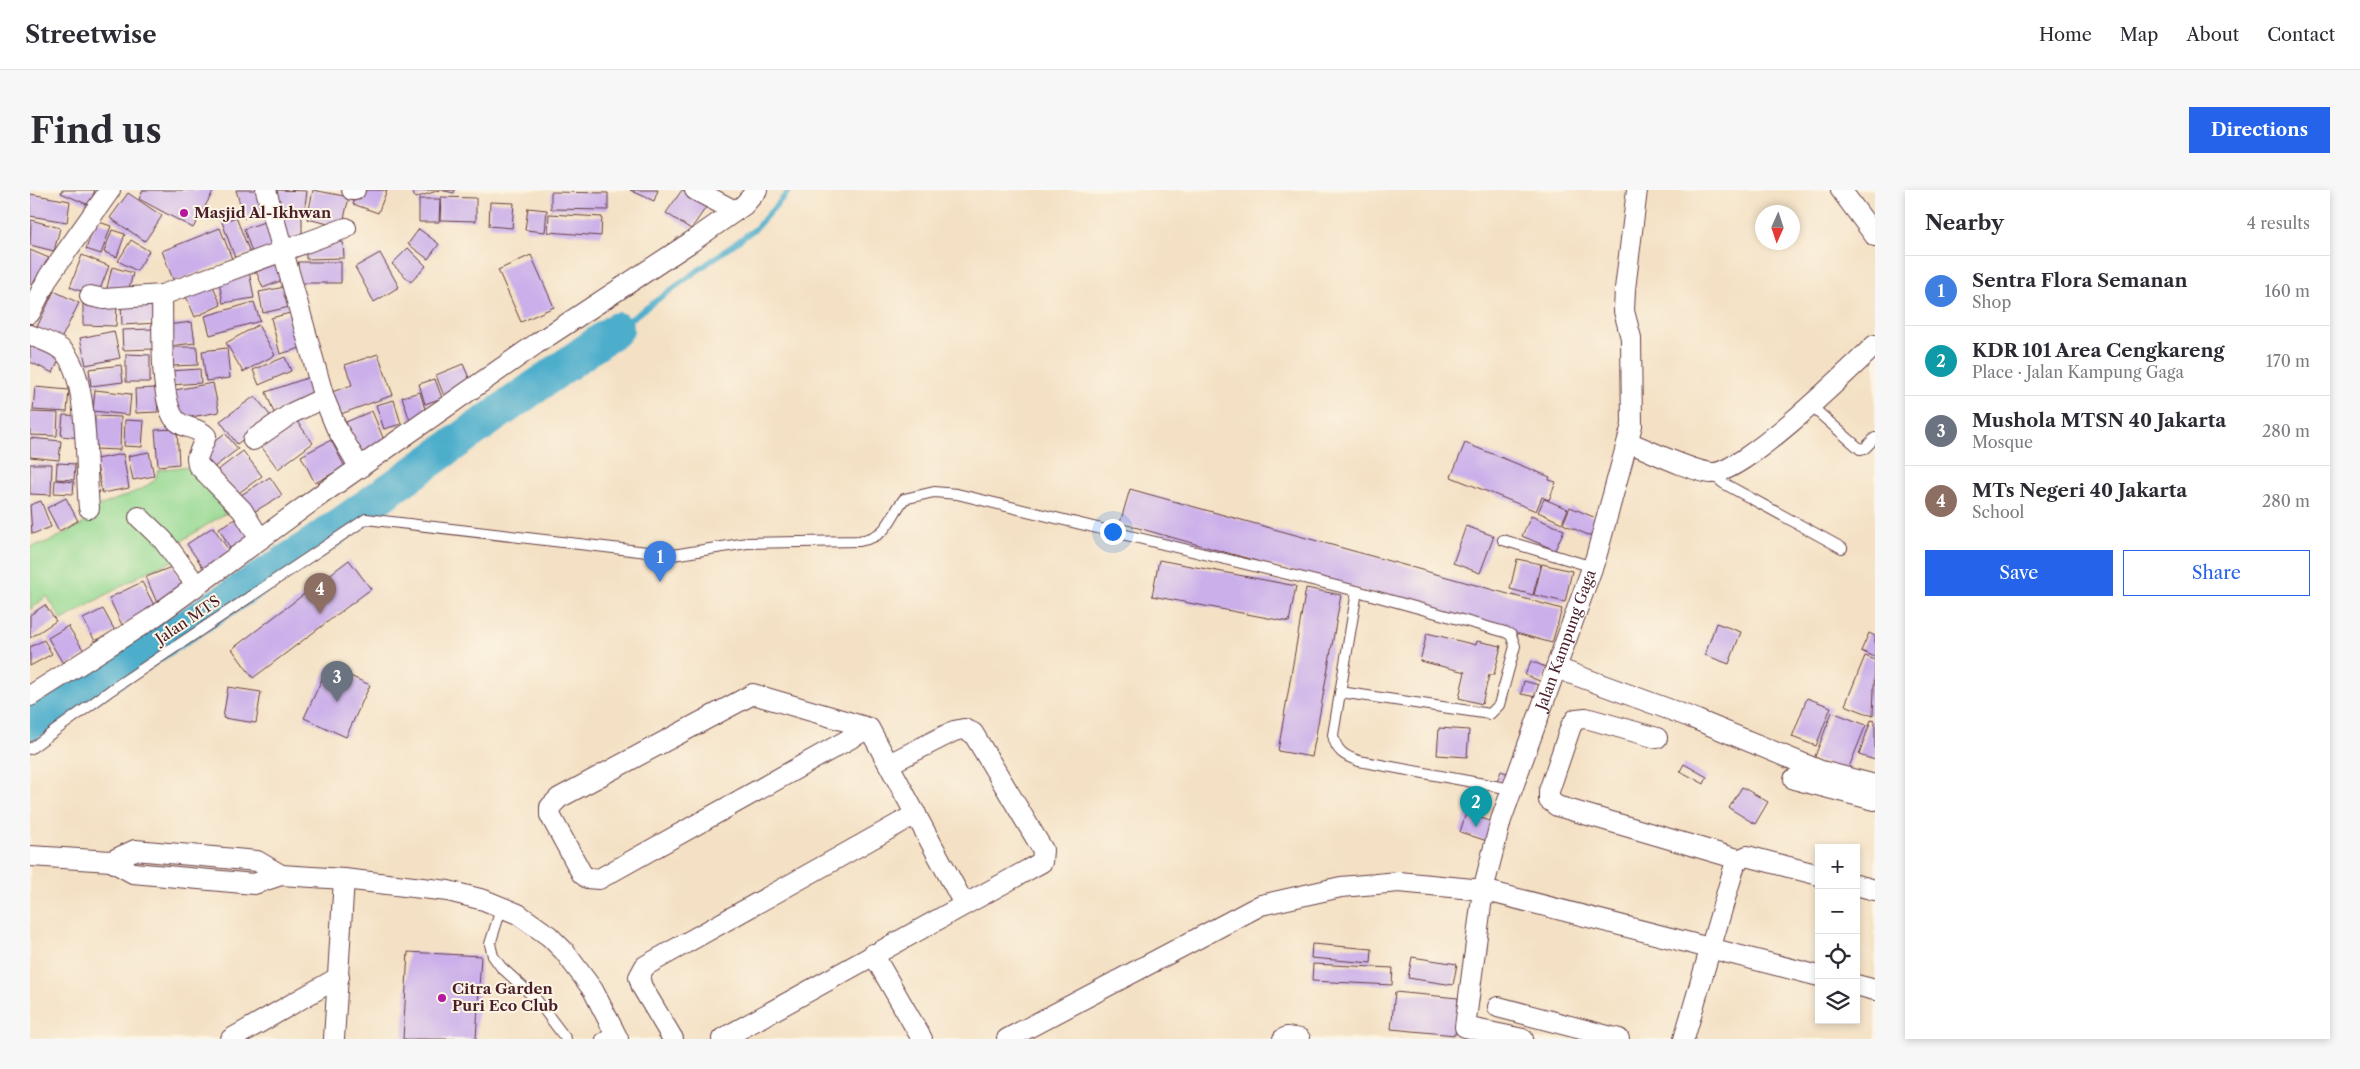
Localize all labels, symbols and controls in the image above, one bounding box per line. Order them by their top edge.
text: Streetwise [25,20,157,49]
text: Home [2039,24,2092,46]
text: Map [2120,24,2158,46]
text: About [2186,24,2239,46]
text: Contact [2267,24,2335,46]
button: Directions [2189,107,2330,153]
text: Find us [30,109,162,152]
place label: Masjid Al-Ikhwan [194,203,332,222]
north arrow [1755,205,1800,250]
marker: Masjid Al-Ikhwan [178,207,190,219]
text: Nearby [1925,210,2004,235]
text: 4 results [2247,213,2310,233]
text: Sentra Flora Semanan [1972,269,2188,292]
text: 1 [1937,281,1945,301]
text: 160 m [2265,281,2310,301]
text: Shop [1972,292,2011,312]
text: KDR 101 Area Cengkareng [1972,339,2224,362]
text: 2 [1936,351,1946,371]
text: 170 m [2266,351,2310,371]
text: Place · Jalan Kampung Gaga [1972,362,2184,382]
text: Mushola MTSN 40 Jakarta [1972,409,2226,432]
text: 3 [1936,421,1946,441]
text: 280 m [2262,421,2310,441]
text: Mosque [1972,432,2033,452]
text: MTs Negeri 40 Jakarta [1972,479,2187,502]
text: 4 [1936,491,1946,511]
text: 280 m [2262,491,2310,511]
text: School [1972,502,2024,522]
your location [1100,519,1126,545]
pin: 1 [644,541,676,582]
button: Save [1925,550,2113,596]
button: Share [2123,550,2310,596]
street label: Jalan Kampung Gaga [1531,567,1600,715]
pin: 4 [304,573,336,614]
street label: Jalan MTS [150,591,224,649]
pin: 3 [321,661,353,702]
pin: 2 [1460,786,1492,827]
map controls [1815,844,1860,1024]
button: + [1815,844,1860,889]
button: − [1815,889,1860,934]
button: locate [1815,934,1860,979]
place label: Citra Garden Puri Eco Club [452,979,558,1015]
button: layers [1815,979,1860,1024]
marker: Citra Garden Puri Eco Club [436,992,448,1004]

